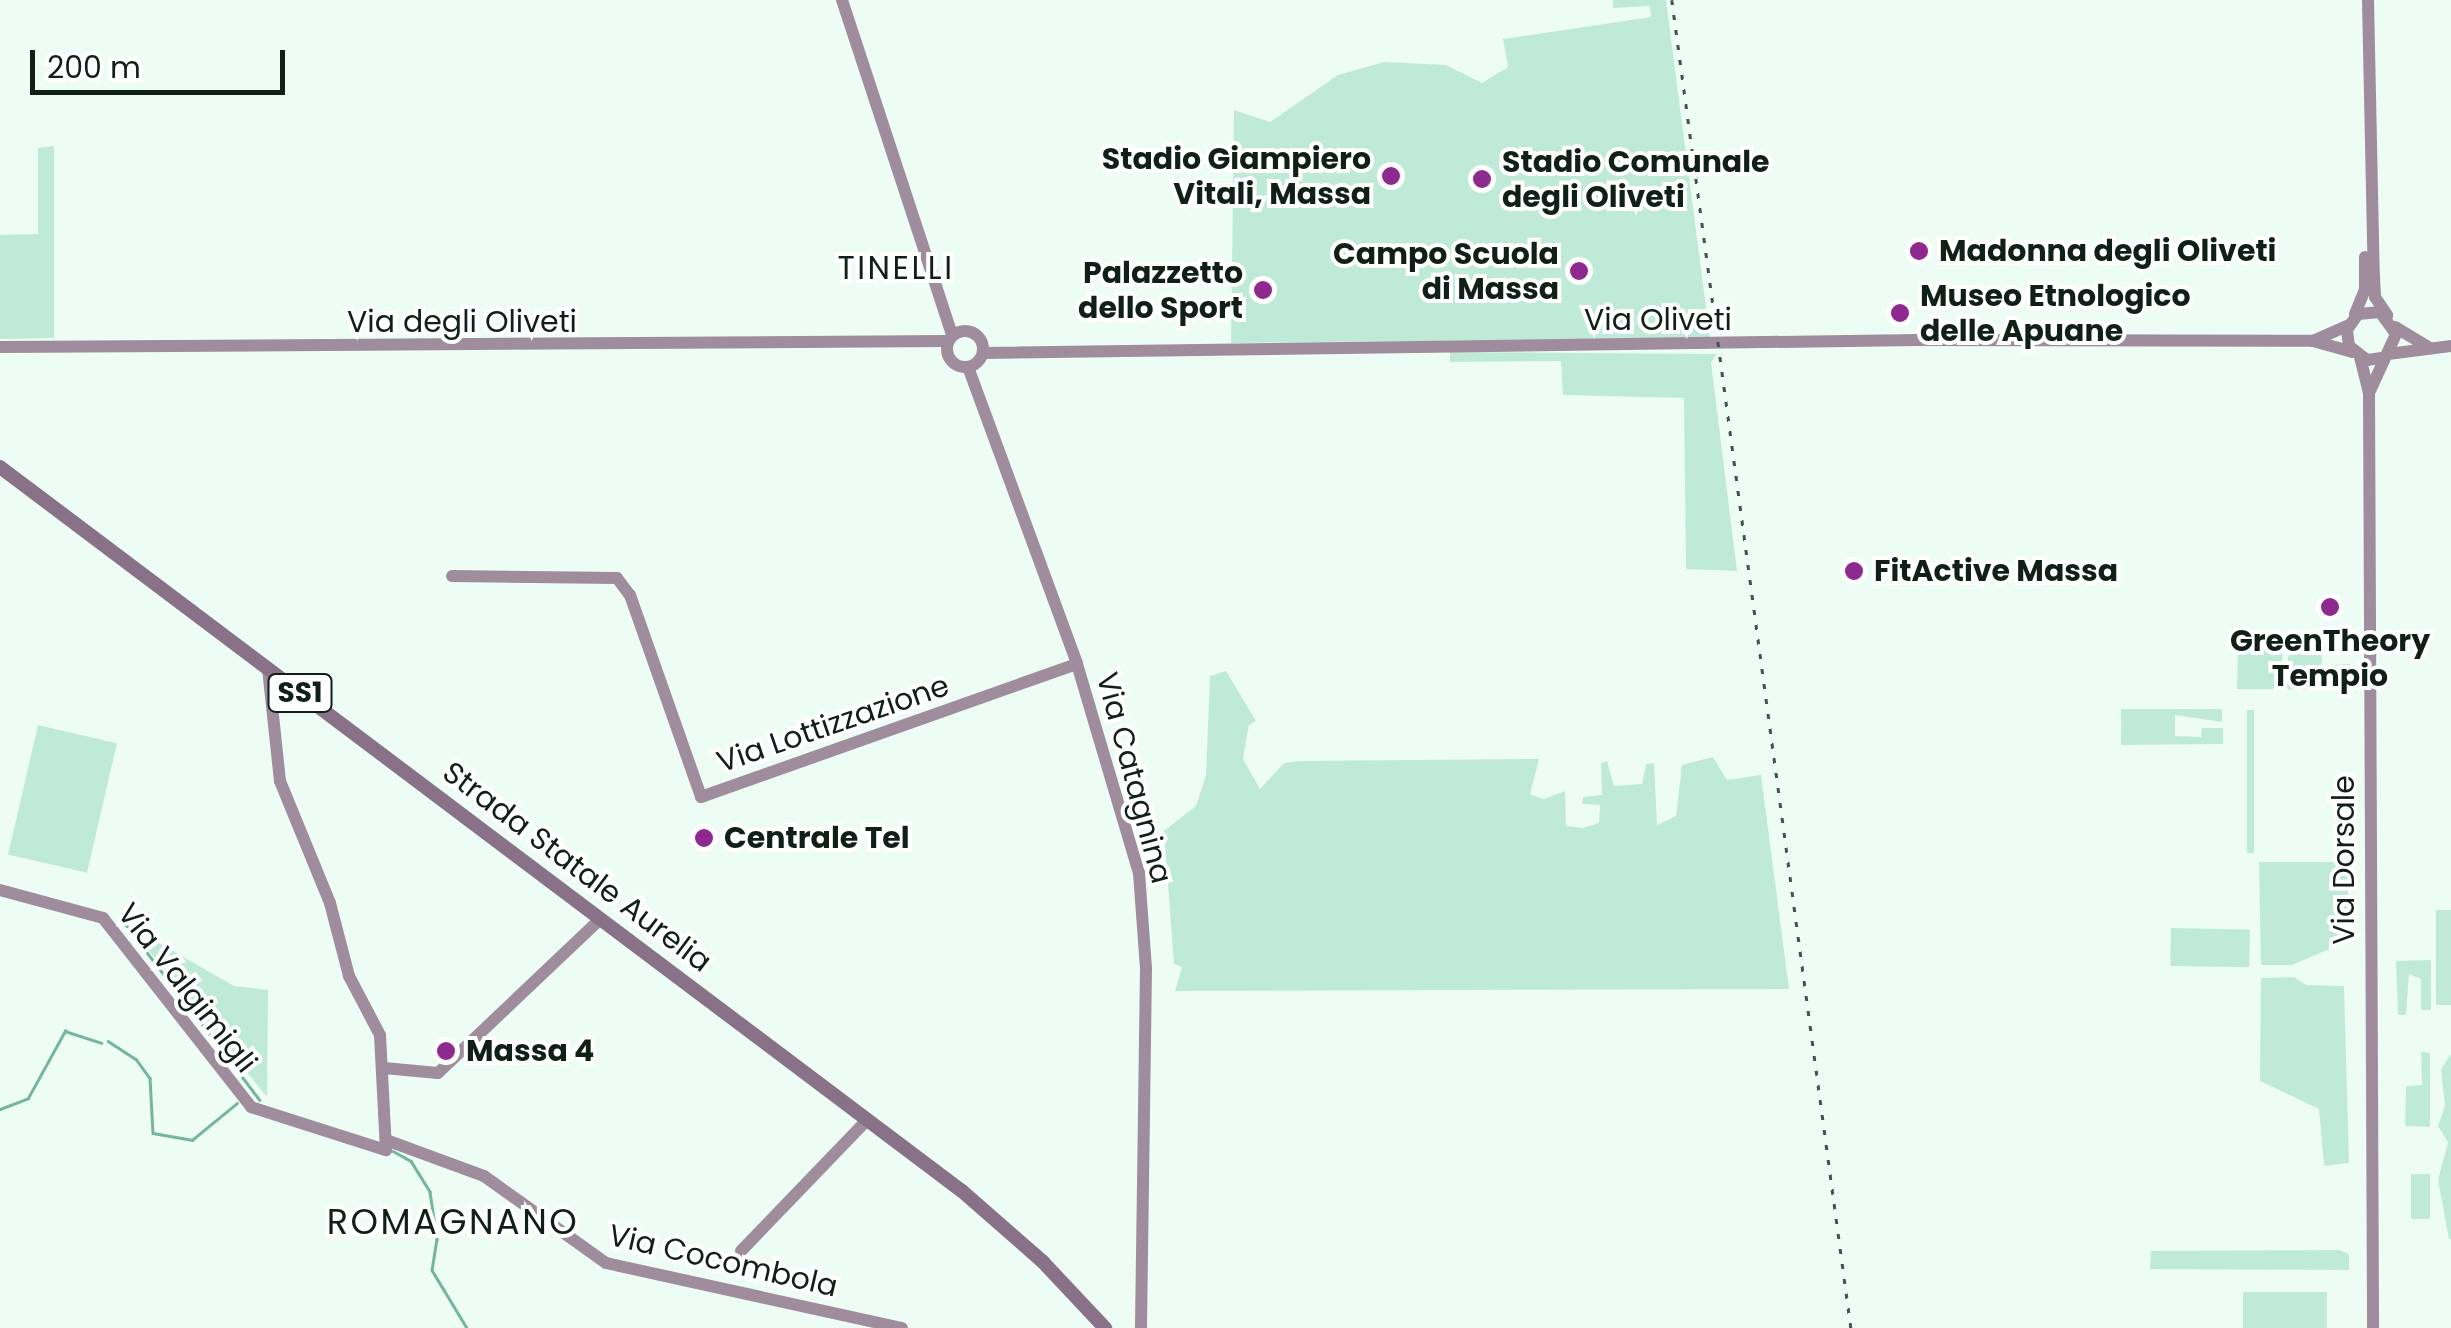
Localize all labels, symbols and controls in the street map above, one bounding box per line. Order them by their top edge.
scale bar [35,30,290,92]
text: 200 m [47,46,141,89]
place label: Stadio Giampiero Vitali, Massa [1102,141,1371,212]
place label: Stadio Comunale degli Oliveti [1502,144,1770,214]
marker: Stadio Giampiero Vitali, Massa [1380,165,1402,187]
marker: Stadio Comunale degli Oliveti [1471,168,1493,190]
place label: Madonna degli Oliveti [1939,233,2276,269]
place label: Campo Scuola di Massa [1333,236,1559,306]
marker: Madonna degli Oliveti [1908,240,1930,262]
district label: TINELLI [837,249,955,287]
place label: Palazzetto dello Sport [1078,255,1243,326]
marker: Campo Scuola di Massa [1568,260,1590,282]
place label: Museo Etnologico delle Apuane [1920,278,2191,348]
marker: Palazzetto dello Sport [1252,279,1274,301]
street label: Via Oliveti [1584,302,1732,338]
marker: Museo Etnologico delle Apuane [1889,302,1911,324]
street label: Via degli Oliveti [347,304,577,340]
place label: FitActive Massa [1874,553,2118,589]
marker: FitActive Massa [1843,560,1865,582]
marker: GreenTheory Tempio [2319,596,2341,618]
place label: GreenTheory Tempio [2230,623,2430,694]
street label: Via Lottizzazione [712,667,954,781]
street label: Via Catagnina [1089,669,1179,887]
road number: SS1 [268,670,332,716]
street label: Strada Statale Aurelia [436,754,718,980]
street label: Via Dorsale [2326,775,2362,945]
place label: Centrale Tel [724,820,910,856]
marker: Centrale Tel [693,827,715,849]
street label: Via Valgimigli [110,896,264,1080]
place label: Massa 4 [466,1033,594,1069]
marker: Massa 4 [435,1040,457,1062]
district label: ROMAGNANO [327,1201,579,1243]
street label: Via Cocombola [605,1217,841,1305]

